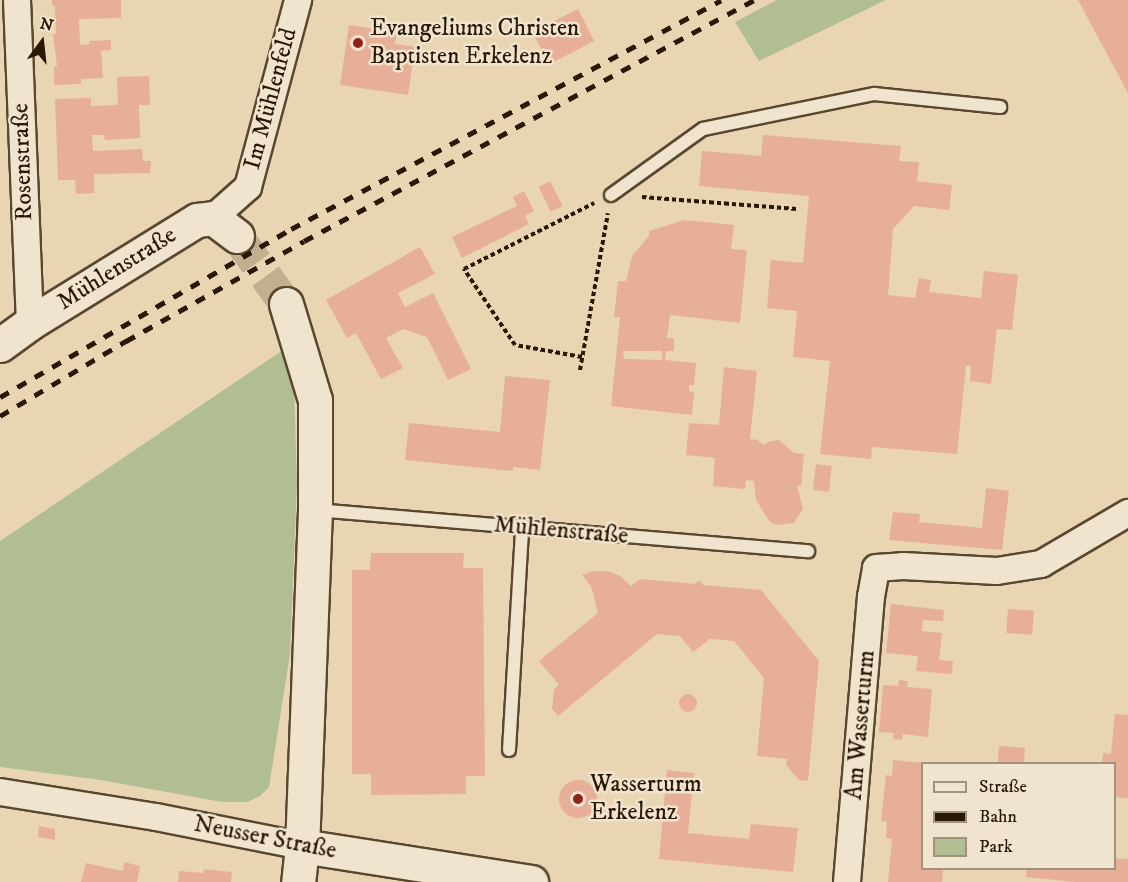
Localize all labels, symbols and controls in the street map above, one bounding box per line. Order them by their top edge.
north arrow [12,12,72,72]
text: N [38,13,56,36]
place label: Evangeliums Christen Baptisten Erkelenz [370,15,579,71]
street label: Im Mühlenfeld [238,25,304,173]
marker: Evangeliums Christen Baptisten Erkelenz [351,36,365,50]
street label: Rosenstraße [7,103,39,221]
street label: Mühlenstraße [52,221,182,317]
street label: Mühlenstraße [493,511,629,551]
street label: Am Wasserturm [840,649,882,801]
legend [921,762,1116,870]
place label: Wasserturm Erkelenz [590,771,702,827]
text: Straße [979,776,1027,798]
marker: Wasserturm Erkelenz [571,792,585,806]
text: Bahn [979,806,1017,828]
street label: Neusser Straße [191,810,339,866]
text: Park [979,836,1013,858]

